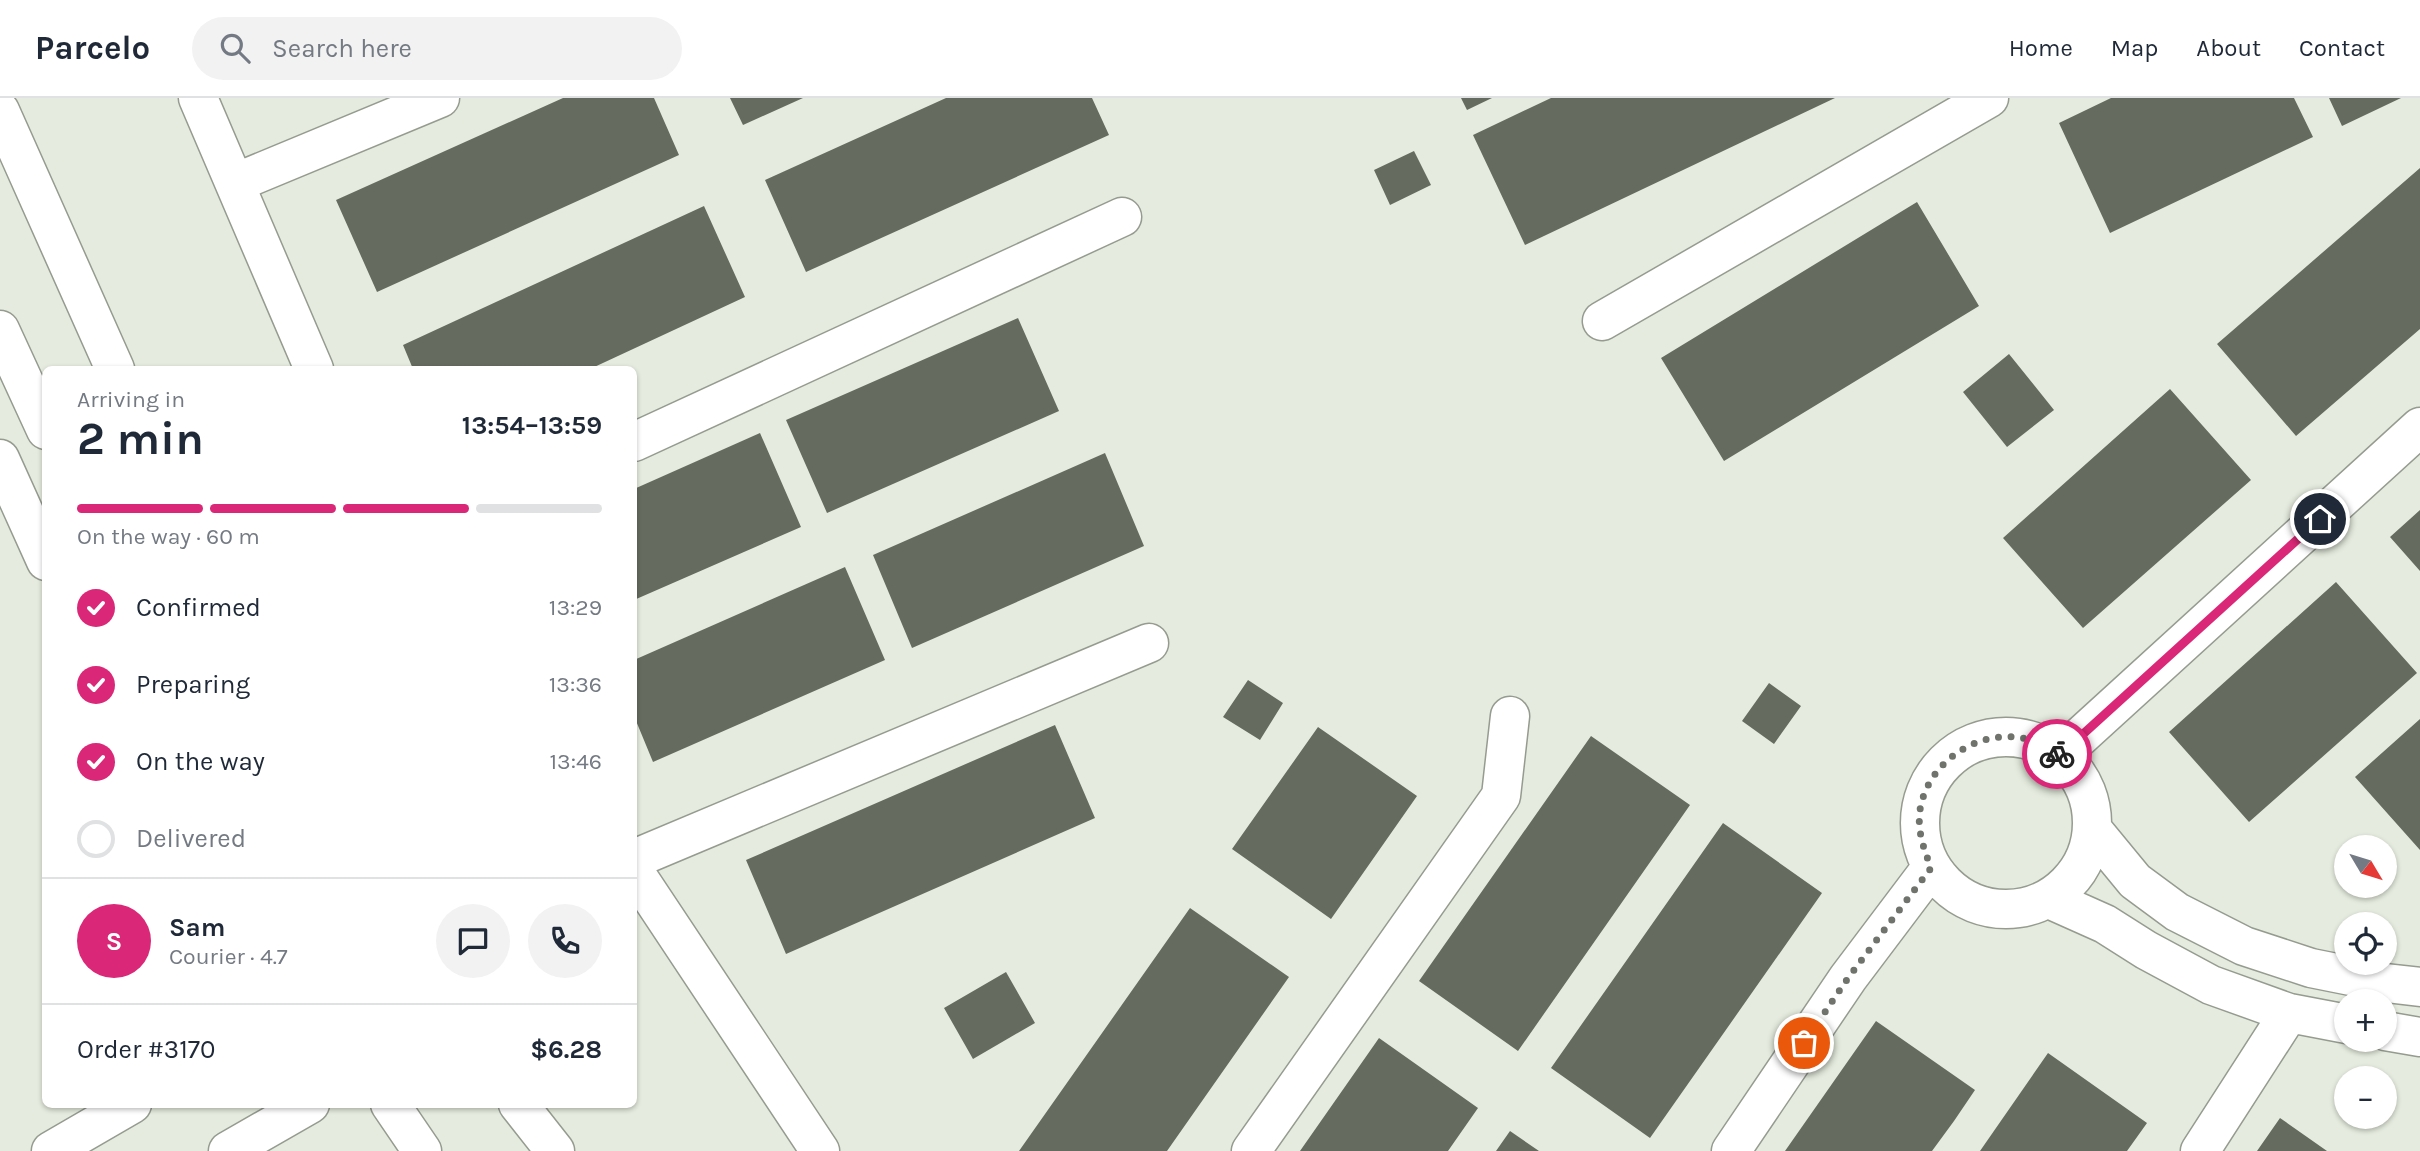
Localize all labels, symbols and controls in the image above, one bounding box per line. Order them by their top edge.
search box [192,17,682,80]
text: Parcelo [35,29,150,67]
icon: search [216,29,254,67]
text: Search here [272,33,412,64]
text: Home [2009,34,2073,62]
text: Map [2111,34,2158,62]
text: About [2196,34,2261,62]
text: Contact [2299,34,2385,62]
text: Arriving in [77,386,185,413]
text: 13:54–13:59 [462,410,602,441]
text: 2 min [77,412,204,466]
pin [2290,489,2350,549]
icon: home [2301,500,2339,538]
text: On the way · 60 m [77,523,260,550]
icon: check [77,589,115,627]
text: Confirmed [136,592,261,623]
text: 13:29 [549,594,602,621]
icon: check [77,666,115,704]
text: Preparing [136,669,250,700]
text: 13:36 [549,671,602,698]
courier [2022,719,2092,789]
icon: bike [2038,735,2076,773]
icon: check [77,743,115,781]
text: On the way [136,746,265,777]
text: 13:46 [550,748,602,775]
text: Delivered [136,823,246,854]
north arrow [2334,835,2398,898]
map controls [2334,835,2397,1129]
button: chat [436,904,510,978]
button: phone [528,904,602,978]
text: Sam [169,912,225,943]
button: locate [2334,912,2397,975]
text: S [106,926,122,957]
text: Courier · 4.7 [169,943,288,970]
button: + [2334,989,2397,1052]
pin [1774,1013,1834,1073]
icon: bag [1785,1024,1823,1062]
text: Order #3170 [77,1034,215,1065]
text: $6.28 [530,1034,602,1065]
button: − [2334,1066,2397,1129]

